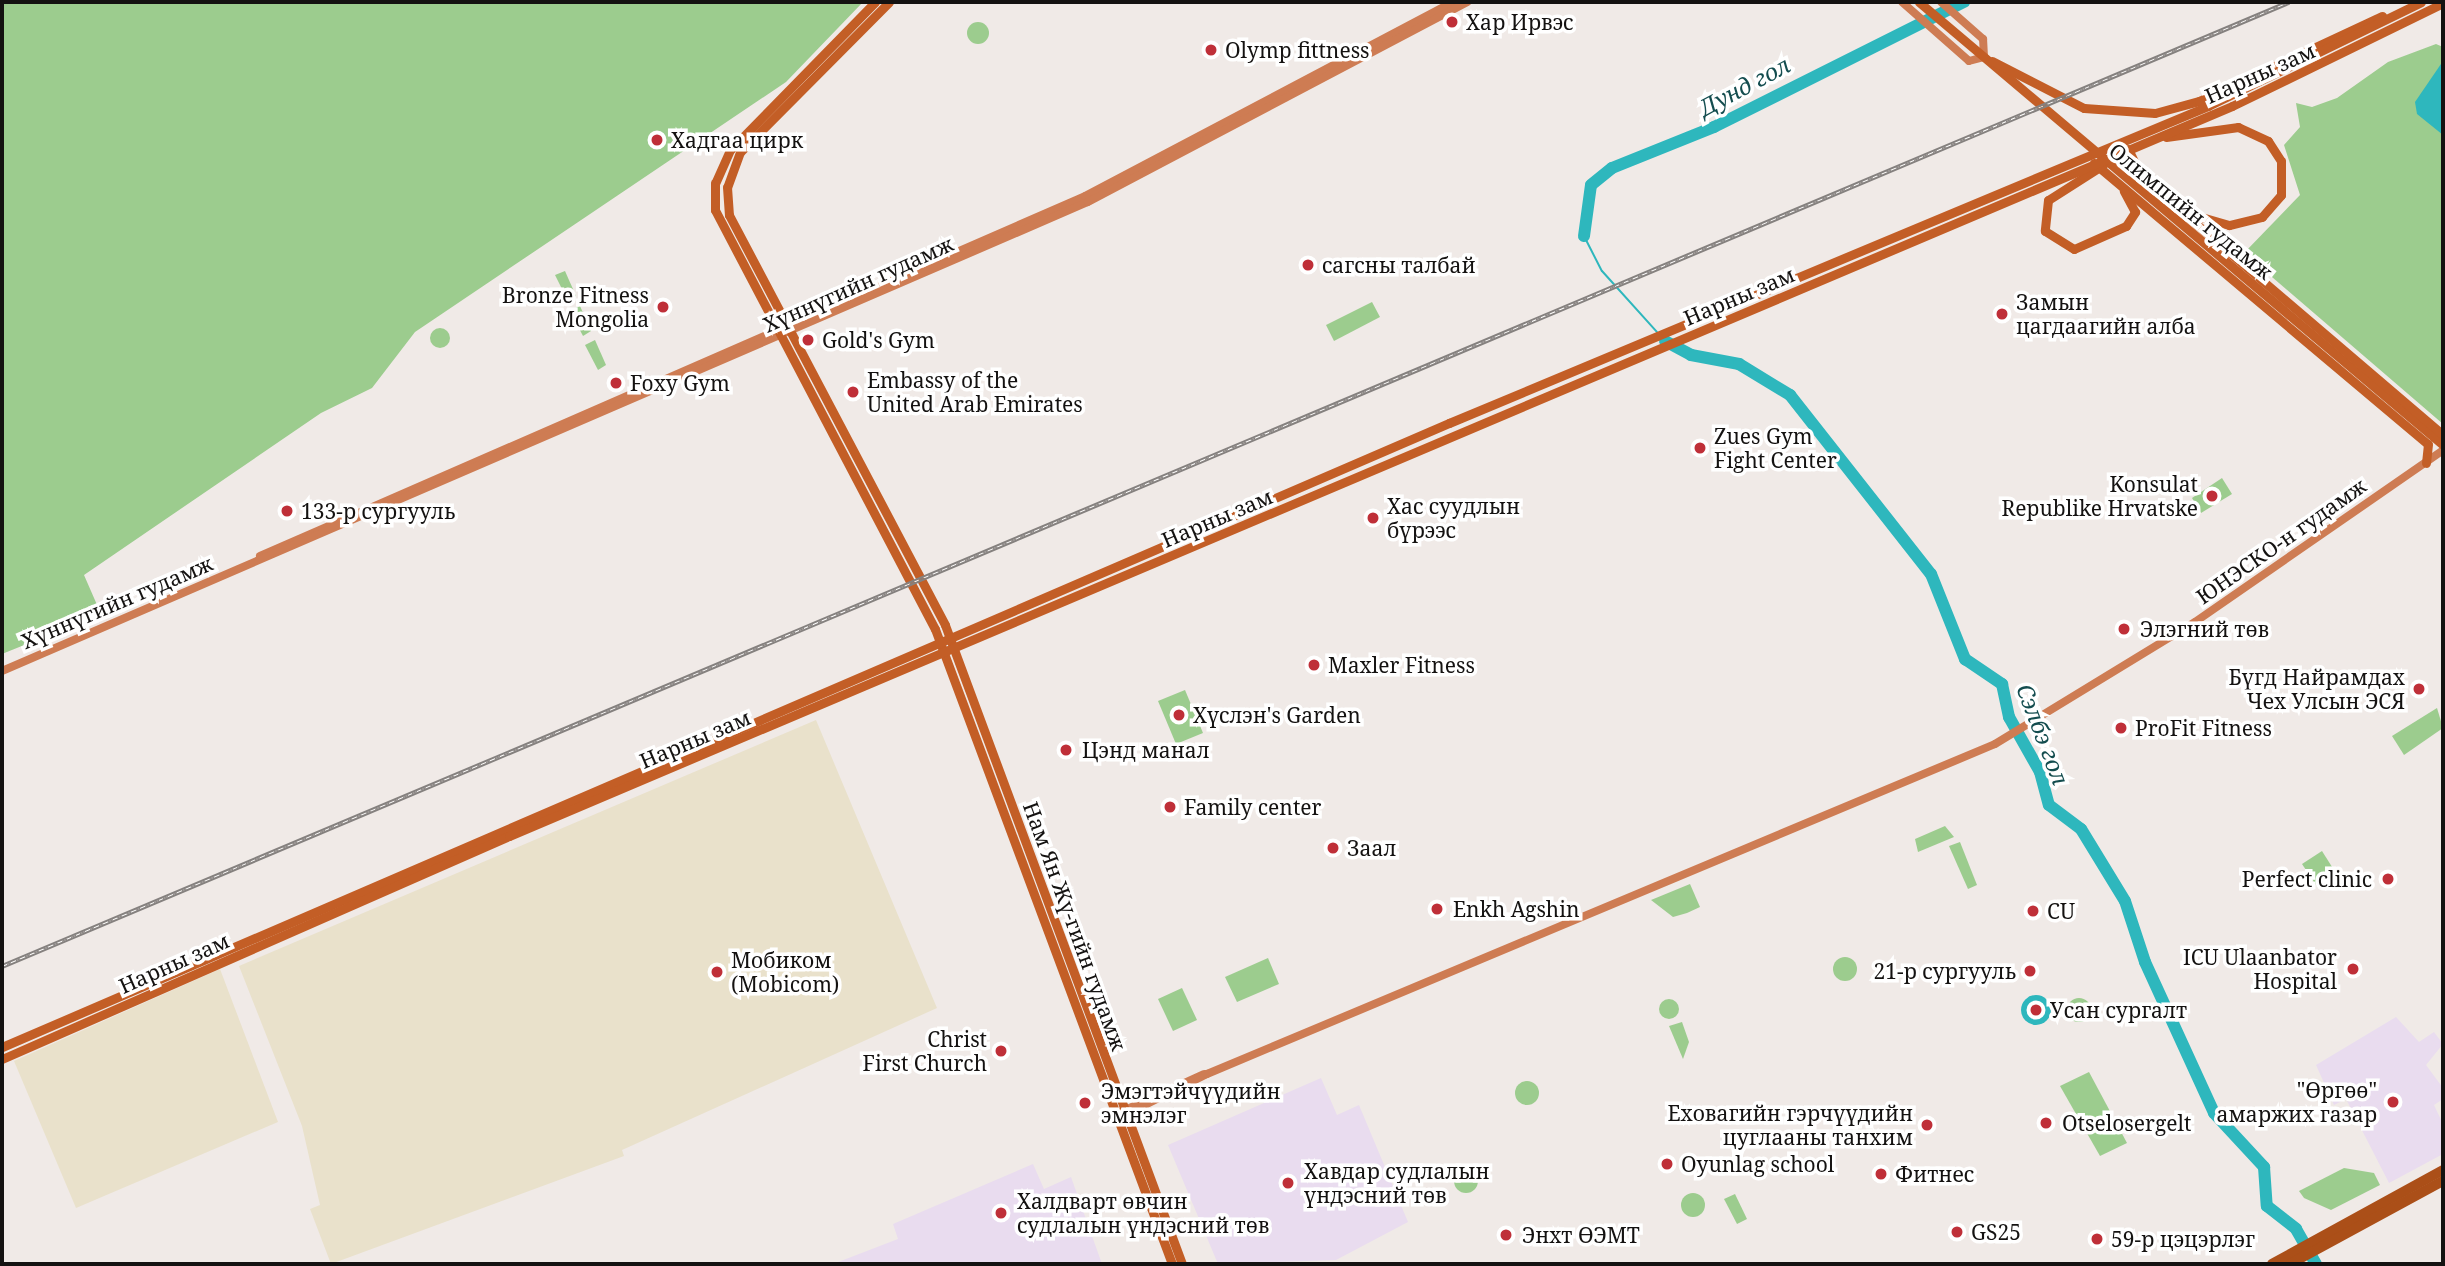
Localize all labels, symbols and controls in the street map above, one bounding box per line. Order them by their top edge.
place label: Хар Ирвэс [1466,9,1573,35]
marker: Хар Ирвэс [1444,14,1460,30]
place label: Olymp fittness [1225,37,1370,63]
street label: Нарны зам [2201,37,2319,109]
marker: Olymp fittness [1203,42,1219,58]
water label: Дунд гол [1694,51,1794,121]
place label: Хадгаа цирк [671,127,803,153]
marker: Хадгаа цирк [649,132,665,148]
street label: Олимпийн гудамж [2104,137,2278,285]
street label: Хүннүгийн гудамж [759,231,957,337]
place label: сагсны талбай [1322,252,1476,278]
marker: сагсны талбай [1300,257,1316,273]
street label: Нарны зам [1680,261,1798,331]
place label: Bronze Fitness Mongolia [502,282,649,332]
place label: Замын цагдаагийн алба [2016,289,2196,339]
marker: Bronze Fitness Mongolia [655,299,671,315]
marker: Замын цагдаагийн алба [1994,306,2010,322]
place label: Gold's Gym [822,327,935,353]
marker: Gold's Gym [800,332,816,348]
place label: Embassy of the United Arab Emirates [867,367,1083,417]
place label: Foxy Gym [630,370,730,396]
marker: Foxy Gym [608,375,624,391]
marker: Embassy of the United Arab Emirates [845,384,861,400]
place label: Zues Gym Fight Center [1714,423,1837,473]
marker: Zues Gym Fight Center [1692,440,1708,456]
place label: Konsulat Republike Hrvatske [2002,471,2198,521]
street label: ЮНЭСКО-н гудамж [2191,473,2371,609]
street label: Нарны зам [1158,483,1276,553]
marker: Konsulat Republike Hrvatske [2204,488,2220,504]
place label: Хас суудлын бүрээс [1387,493,1520,543]
place label: 133-р сургууль [301,498,455,524]
marker: 133-р сургууль [279,503,295,519]
marker: Хас суудлын бүрээс [1365,510,1381,526]
street label: Хүннүгийн гудамж [18,550,216,654]
place label: Элэгний төв [2140,616,2269,642]
marker: Элэгний төв [2114,619,2134,639]
place label: Maxler Fitness [1328,652,1475,678]
marker: Maxler Fitness [1306,657,1322,673]
place label: Бүгд Найрамдах Чех Улсын ЭСЯ [2229,664,2405,714]
water label: Сэлбэ гол [2011,680,2075,788]
marker: Бүгд Найрамдах Чех Улсын ЭСЯ [2411,681,2427,697]
place label: Хүслэн's Garden [1193,702,1361,728]
street label: Нарны зам [636,704,754,774]
marker: Хүслэн's Garden [1171,707,1187,723]
place label: ProFit Fitness [2135,715,2272,741]
marker: ProFit Fitness [2113,720,2129,736]
place label: Цэнд манал [1082,737,1210,763]
marker: Цэнд манал [1056,740,1076,760]
place label: Family center [1184,794,1321,820]
street label: Нам Ян Жү-гийн гудамж [1018,798,1132,1054]
marker: Family center [1162,799,1178,815]
place label: Заал [1347,835,1396,861]
marker: Заал [1325,840,1341,856]
place label: Perfect clinic [2242,866,2372,892]
marker: Perfect clinic [2378,869,2398,889]
place label: Enkh Agshin [1453,896,1579,922]
place label: CU [2047,898,2075,924]
marker: Enkh Agshin [1427,899,1447,919]
marker: CU [2025,903,2041,919]
street label: Нарны зам [115,927,233,999]
place label: ICU Ulaanbator Hospital [2183,944,2337,994]
place label: Мобиком (Mobicom) [731,947,839,997]
place label: 21-р сургууль [1873,958,2016,984]
marker: ICU Ulaanbator Hospital [2343,959,2363,979]
marker: 21-р сургууль [2022,963,2038,979]
marker: Мобиком (Mobicom) [709,964,725,980]
place label: Усан сургалт [2050,997,2187,1023]
marker: Усан сургалт [2028,1002,2044,1018]
place label: Christ First Church [863,1026,987,1076]
marker: Christ First Church [993,1043,1009,1059]
place label: "Өргөө" амаржих газар [2217,1077,2377,1127]
place label: Эмэгтэйчүүдийн эмнэлэг [1101,1078,1281,1128]
marker: "Өргөө" амаржих газар [2383,1092,2403,1112]
marker: Эмэгтэйчүүдийн эмнэлэг [1075,1093,1095,1113]
place label: Еховагийн гэрчүүдийн цуглааны танхим [1667,1100,1913,1150]
place label: Otselosergelt [2062,1110,2191,1136]
marker: Otselosergelt [2036,1113,2056,1133]
marker: Еховагийн гэрчүүдийн цуглааны танхим [1919,1117,1935,1133]
place label: Oyunlag school [1681,1151,1834,1177]
marker: Oyunlag school [1659,1156,1675,1172]
place label: Хавдар судлалын үндэсний төв [1304,1158,1490,1208]
place label: Фитнес [1895,1161,1974,1187]
marker: Фитнес [1873,1166,1889,1182]
marker: Хавдар судлалын үндэсний төв [1278,1173,1298,1193]
place label: Халдварт өвчин судлалын үндэсний төв [1017,1188,1269,1238]
marker: Халдварт өвчин судлалын үндэсний төв [991,1203,1011,1223]
place label: GS25 [1971,1219,2021,1245]
place label: Энхт ӨЭМТ [1522,1222,1640,1248]
marker: GS25 [1949,1224,1965,1240]
marker: Энхт ӨЭМТ [1496,1225,1516,1245]
place label: 59-р цэцэрлэг [2111,1226,2255,1252]
marker: 59-р цэцэрлэг [2089,1231,2105,1247]

